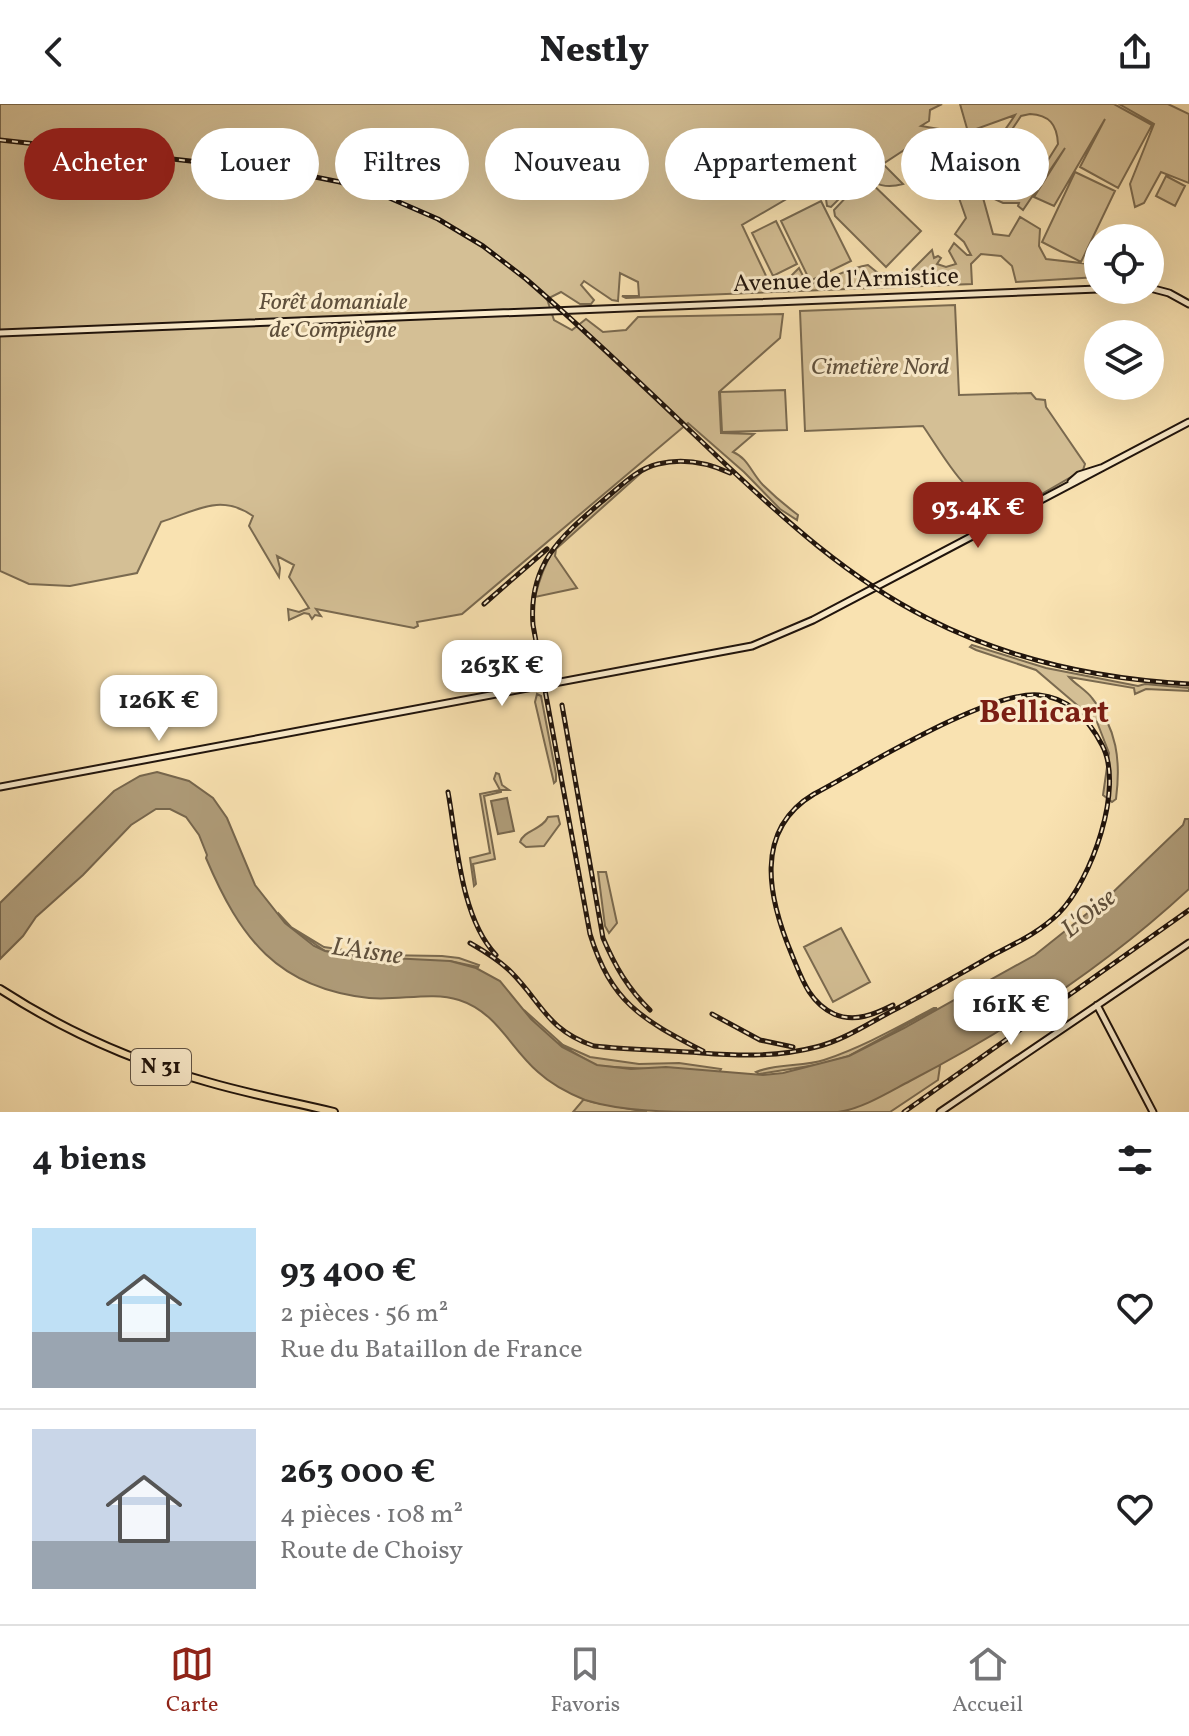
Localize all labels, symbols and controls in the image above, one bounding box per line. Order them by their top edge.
text: Nestly [540,27,649,77]
icon: back [32,30,76,74]
icon: share [1113,30,1157,74]
chip: Acheter [24,128,175,200]
chip: Louer [191,128,319,200]
chip: Filtres [335,128,469,200]
chip: Nouveau [485,128,649,200]
chip: Appartement [665,128,885,200]
chip: Maison [901,128,1049,200]
map controls [1084,224,1164,400]
button: locate [1084,224,1164,304]
street label: Avenue de l'Armistice [732,260,960,302]
park label: Forêt domaniale de Compiègne [258,286,408,348]
button: layers [1084,320,1164,400]
park label: Cimetière Nord [811,351,950,385]
pin: 93.4K € [904,482,1052,550]
text: 93.4K € [931,490,1025,526]
pin: 263K € [437,640,567,708]
text: 263K € [460,648,544,684]
pin: 126K € [94,675,224,743]
text: 126K € [118,683,200,719]
district label: Bellicart [979,692,1109,736]
water label: L'Oise [1054,880,1125,947]
water label: L'Aisne [329,929,405,975]
pin: 161K € [946,979,1076,1047]
text: 161K € [972,987,1050,1023]
road number: N 31 [131,1049,191,1085]
text: 4 biens [32,1137,147,1184]
icon: filters [1113,1138,1157,1182]
text: 93 400 € [280,1249,417,1296]
icon: home [96,1260,192,1356]
icon: heart [1113,1286,1157,1330]
text: 2 pièces · 56 m² [280,1296,448,1332]
text: Rue du Bataillon de France [280,1332,583,1368]
text: 263 000 € [280,1450,436,1497]
icon: home [96,1461,192,1557]
icon: heart [1113,1487,1157,1531]
text: 4 pièces · 108 m² [280,1497,463,1533]
text: Route de Choisy [280,1533,463,1569]
tab: Carte [166,1642,218,1721]
tab: Favoris [550,1642,620,1721]
tab: Accueil [952,1642,1023,1721]

